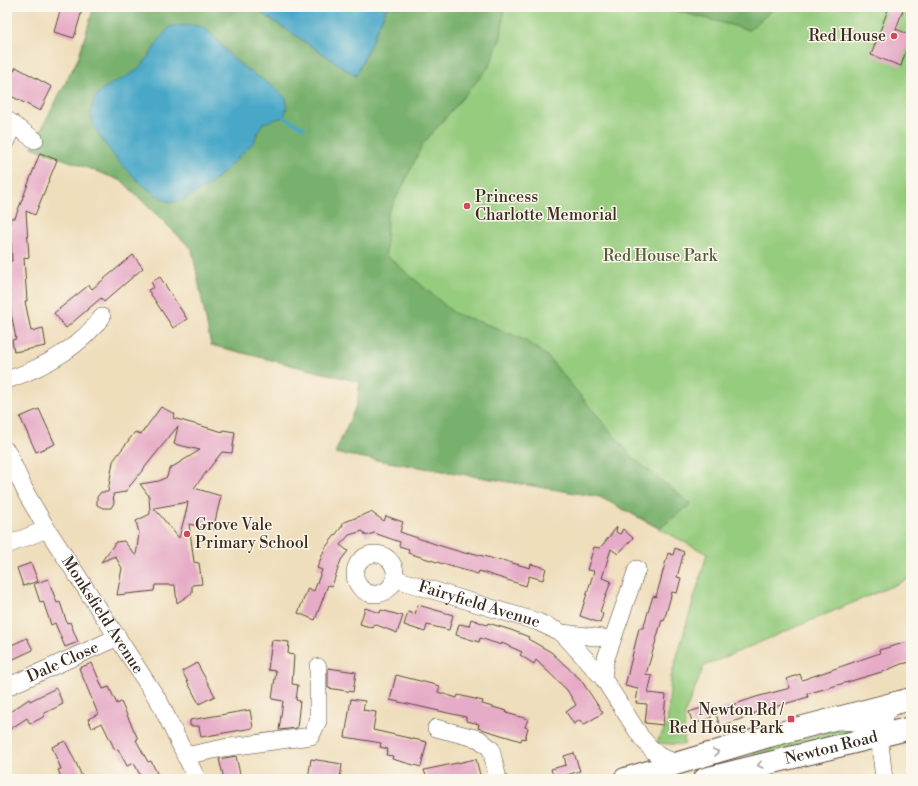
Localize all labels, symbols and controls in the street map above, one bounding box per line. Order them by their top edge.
place label: Red House [809,26,886,46]
marker: Red House [889,31,899,41]
place label: Princess Charlotte Memorial [475,187,617,225]
marker: Princess Charlotte Memorial [462,201,472,211]
park label: Red House Park [603,246,719,266]
place label: Grove Vale Primary School [195,515,309,553]
marker: Grove Vale Primary School [182,529,192,539]
street label: Monksfield Avenue [57,552,148,677]
street label: Fairyfield Avenue [416,576,542,632]
street label: Dale Close [24,637,102,687]
place label: Newton Rd / Red House Park [669,700,785,738]
marker: Newton Rd / Red House Park [786,714,796,724]
street label: Newton Road [783,727,880,769]
one-way arrow [712,749,719,757]
one-way arrow [756,761,763,769]

